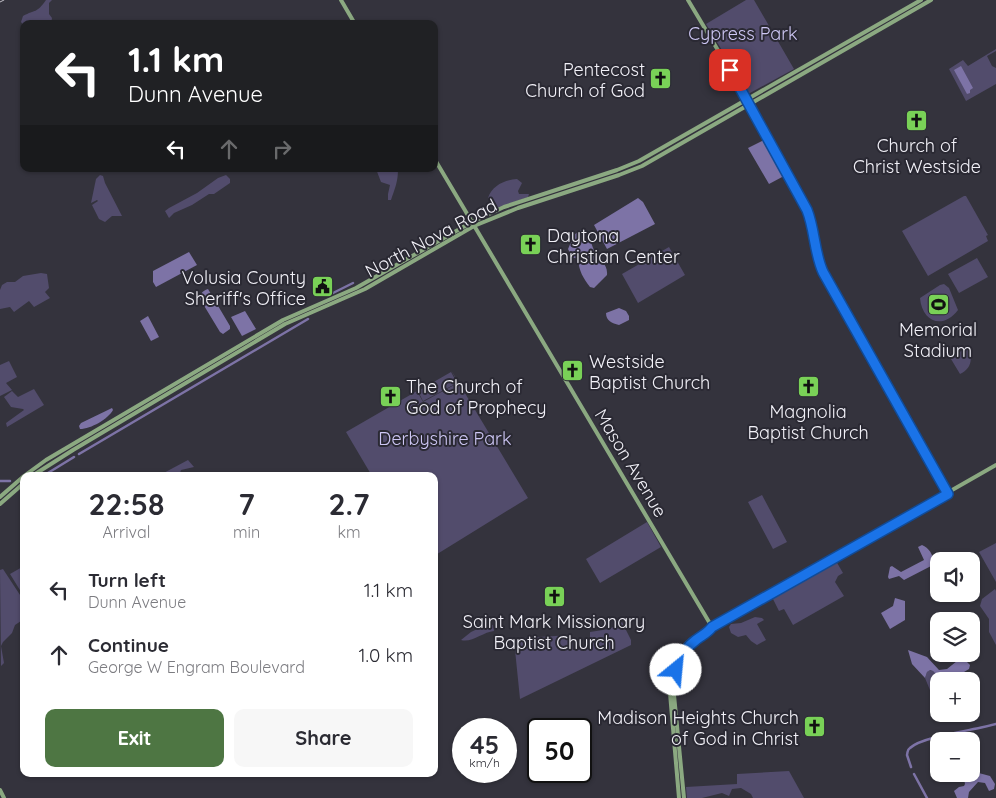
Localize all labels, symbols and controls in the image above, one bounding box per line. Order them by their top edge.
park label: Cypress Park [688,22,798,45]
text: 1.1 km [128,37,224,81]
icon: left [45,40,110,105]
pin [709,49,751,91]
icon: arrive [716,56,744,84]
place label: Pentecost Church of God [525,58,645,102]
church icon: Pentecost Church of God [649,67,673,91]
text: Dunn Avenue [128,80,263,108]
church icon: Church of Christ Westside [905,108,929,132]
place label: Church of Christ Westside [853,134,981,178]
icon: left [162,135,190,163]
icon: ahead [215,135,243,163]
icon: right [268,135,296,163]
street label: North Nova Road [361,194,501,282]
place label: Daytona Christian Center [547,224,680,268]
church icon: Daytona Christian Center [519,233,543,257]
place label: Volusia County Sheriff's Office [182,266,306,310]
public building icon: Volusia County Sheriff's Office [310,275,334,299]
sports icon: Memorial Stadium [926,292,950,316]
place label: Memorial Stadium [899,318,977,362]
place label: Westside Baptist Church [589,350,710,394]
church icon: Westside Baptist Church [561,359,585,383]
church icon: Magnolia Baptist Church [796,374,820,398]
place label: The Church of God of Prophecy [406,375,546,419]
church icon: The Church of God of Prophecy [378,384,402,408]
place label: Magnolia Baptist Church [747,400,869,444]
street label: Mason Avenue [590,405,672,521]
park label: Derbyshire Park [378,427,512,450]
text: 22:58 [88,485,164,523]
text: 7 [238,485,255,523]
text: 2.7 [329,485,370,523]
text: Arrival [102,522,150,542]
text: min [233,522,260,542]
text: km [337,522,361,542]
map controls [930,552,980,782]
button: sound [930,552,980,602]
text: Turn left [88,568,166,592]
icon: left [45,576,73,604]
text: 1.1 km [364,578,413,602]
church icon: Saint Mark Missionary Baptist Church [542,584,566,608]
text: Dunn Avenue [88,592,186,612]
place label: Saint Mark Missionary Baptist Church [463,610,645,654]
button: layers [930,612,980,662]
text: Continue [88,633,169,657]
icon: ahead [45,641,73,669]
text: 1.0 km [359,643,413,667]
position arrow [649,643,701,695]
text: George W Engram Boulevard [88,657,305,677]
button: + [930,672,980,722]
place label: Madison Heights Church of God in Christ [597,706,799,750]
button: Exit [45,709,224,767]
button: Share [234,709,413,767]
church icon: Madison Heights Church of God in Christ [803,715,827,739]
speed limit sign: 50 [527,718,592,783]
text: 45 [470,729,499,760]
button: − [930,732,980,782]
text: km/h [469,755,500,770]

